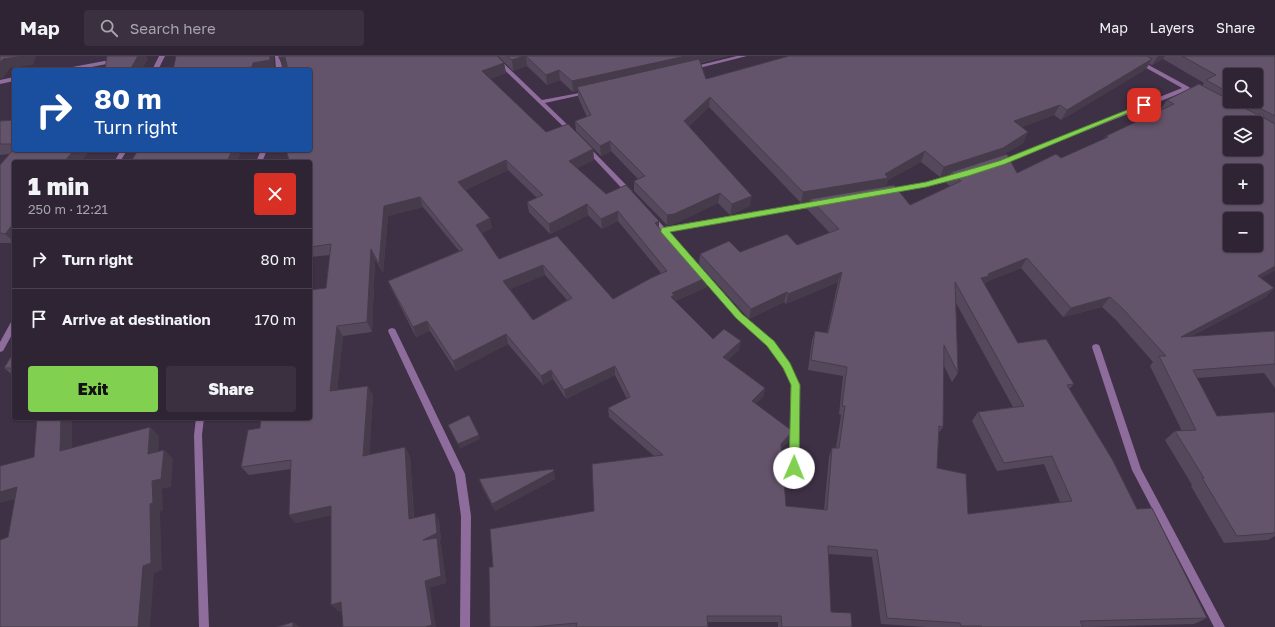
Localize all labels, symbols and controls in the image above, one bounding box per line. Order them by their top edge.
search box [84,10,364,46]
text: Map [20,16,60,39]
icon: search [98,17,120,39]
text: Search here [130,19,216,37]
text: Map [1099,19,1128,36]
text: Layers [1150,19,1194,36]
text: Share [1216,19,1255,36]
map controls [1223,68,1263,252]
button: search [1223,68,1263,108]
text: 80 m [94,82,162,115]
icon: right [28,84,80,136]
pin [1127,88,1161,122]
icon: arrive [1133,94,1155,116]
text: Turn right [94,116,178,138]
button: layers [1223,116,1263,156]
button: + [1223,164,1263,204]
text: 1 min [28,171,89,200]
button: close [254,173,296,215]
text: 250 m · 12:21 [28,201,108,217]
button: − [1223,212,1263,252]
icon: right [28,248,50,270]
text: Turn right [62,250,133,268]
text: 80 m [261,250,296,268]
icon: arrive [28,308,50,330]
text: Arrive at destination [62,310,211,328]
text: 170 m [254,310,296,328]
button: Exit [28,366,158,412]
button: Share [166,366,296,412]
position arrow [773,447,815,489]

